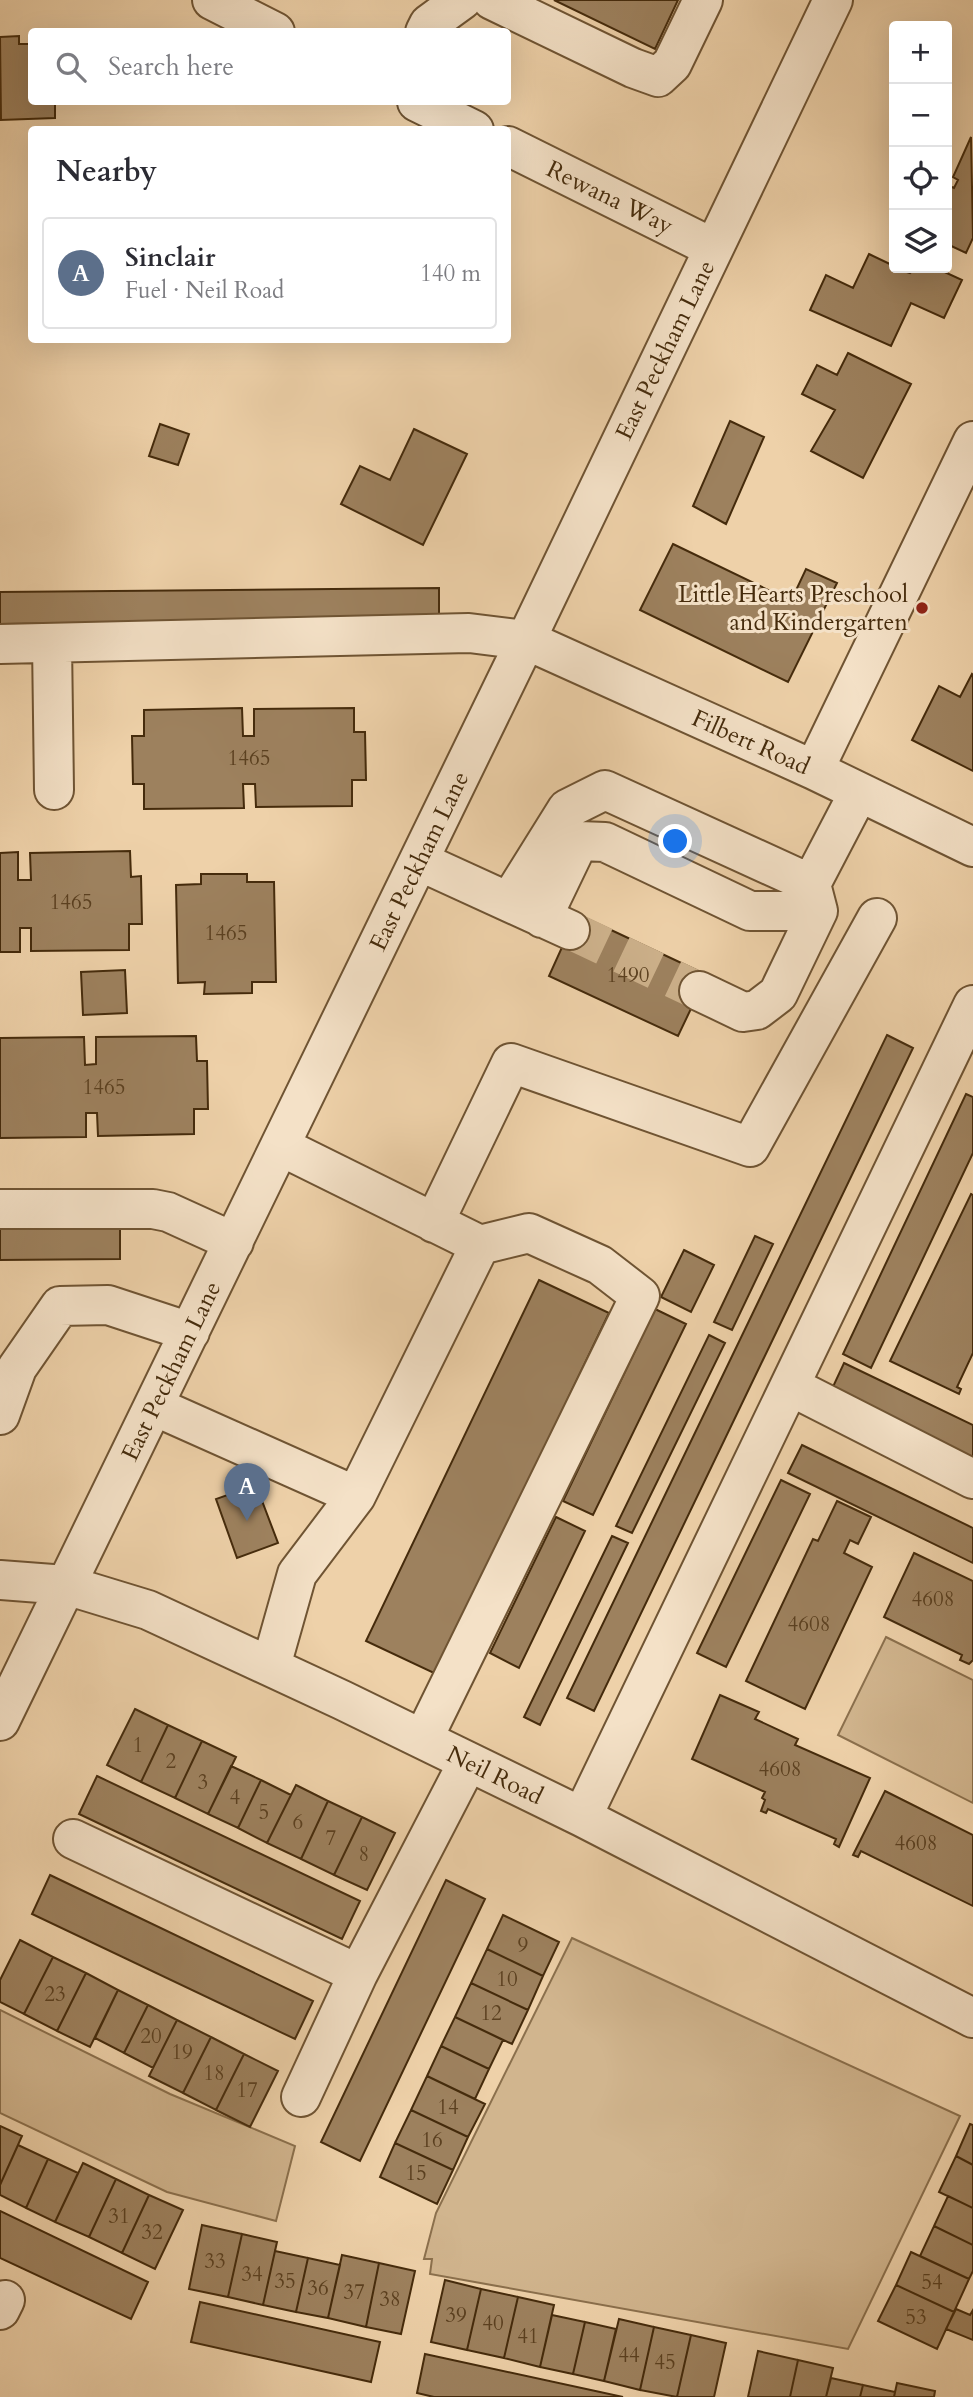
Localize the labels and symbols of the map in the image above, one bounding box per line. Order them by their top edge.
street label: Rewana Way [541,153,679,242]
street label: East Peckham Lane [608,255,723,445]
place label: Little Hearts Preschool and Kindergarten [678,578,908,639]
marker: Little Hearts Preschool and Kindergarten [914,600,930,616]
street label: Filbert Road [687,702,815,783]
house number: 1465 [227,744,271,773]
street label: East Peckham Lane [362,766,477,956]
your location [658,824,692,858]
house number: 1465 [49,888,93,917]
house number: 1465 [204,919,248,948]
house number: 1490 [606,961,650,990]
house number: 1465 [82,1073,126,1102]
street label: East Peckham Lane [114,1276,229,1466]
pin: A [224,1463,270,1521]
house number: 4608 [911,1585,955,1614]
house number: 4608 [787,1610,831,1639]
house number: 1 [133,1731,143,1760]
street label: Neil Road [441,1738,549,1813]
house number: 2 [166,1747,177,1776]
house number: 4608 [758,1755,802,1784]
house number: 3 [198,1768,208,1797]
house number: 4 [230,1783,241,1812]
house number: 5 [259,1798,269,1827]
house number: 6 [293,1808,303,1837]
house number: 7 [326,1824,337,1853]
house number: 4608 [894,1829,938,1858]
house number: 8 [359,1840,369,1869]
house number: 9 [518,1931,529,1960]
house number: 10 [496,1965,518,1994]
house number: 23 [44,1980,66,2009]
house number: 12 [480,1999,502,2028]
house number: 20 [140,2022,162,2051]
house number: 19 [171,2038,193,2067]
house number: 18 [203,2059,225,2088]
house number: 17 [236,2076,258,2105]
house number: 14 [437,2093,459,2122]
house number: 16 [421,2126,443,2155]
house number: 15 [405,2159,427,2188]
house number: 31 [108,2202,130,2231]
house number: 32 [141,2218,163,2247]
house number: 33 [204,2247,226,2276]
house number: 34 [241,2260,263,2289]
house number: 35 [274,2267,296,2296]
house number: 54 [921,2268,943,2297]
house number: 36 [307,2274,329,2303]
house number: 37 [343,2278,365,2307]
house number: 38 [379,2285,401,2314]
house number: 39 [445,2301,467,2330]
house number: 53 [905,2303,927,2332]
house number: 40 [482,2309,504,2338]
house number: 41 [517,2322,539,2351]
house number: 44 [618,2341,640,2370]
house number: 45 [654,2348,676,2377]

